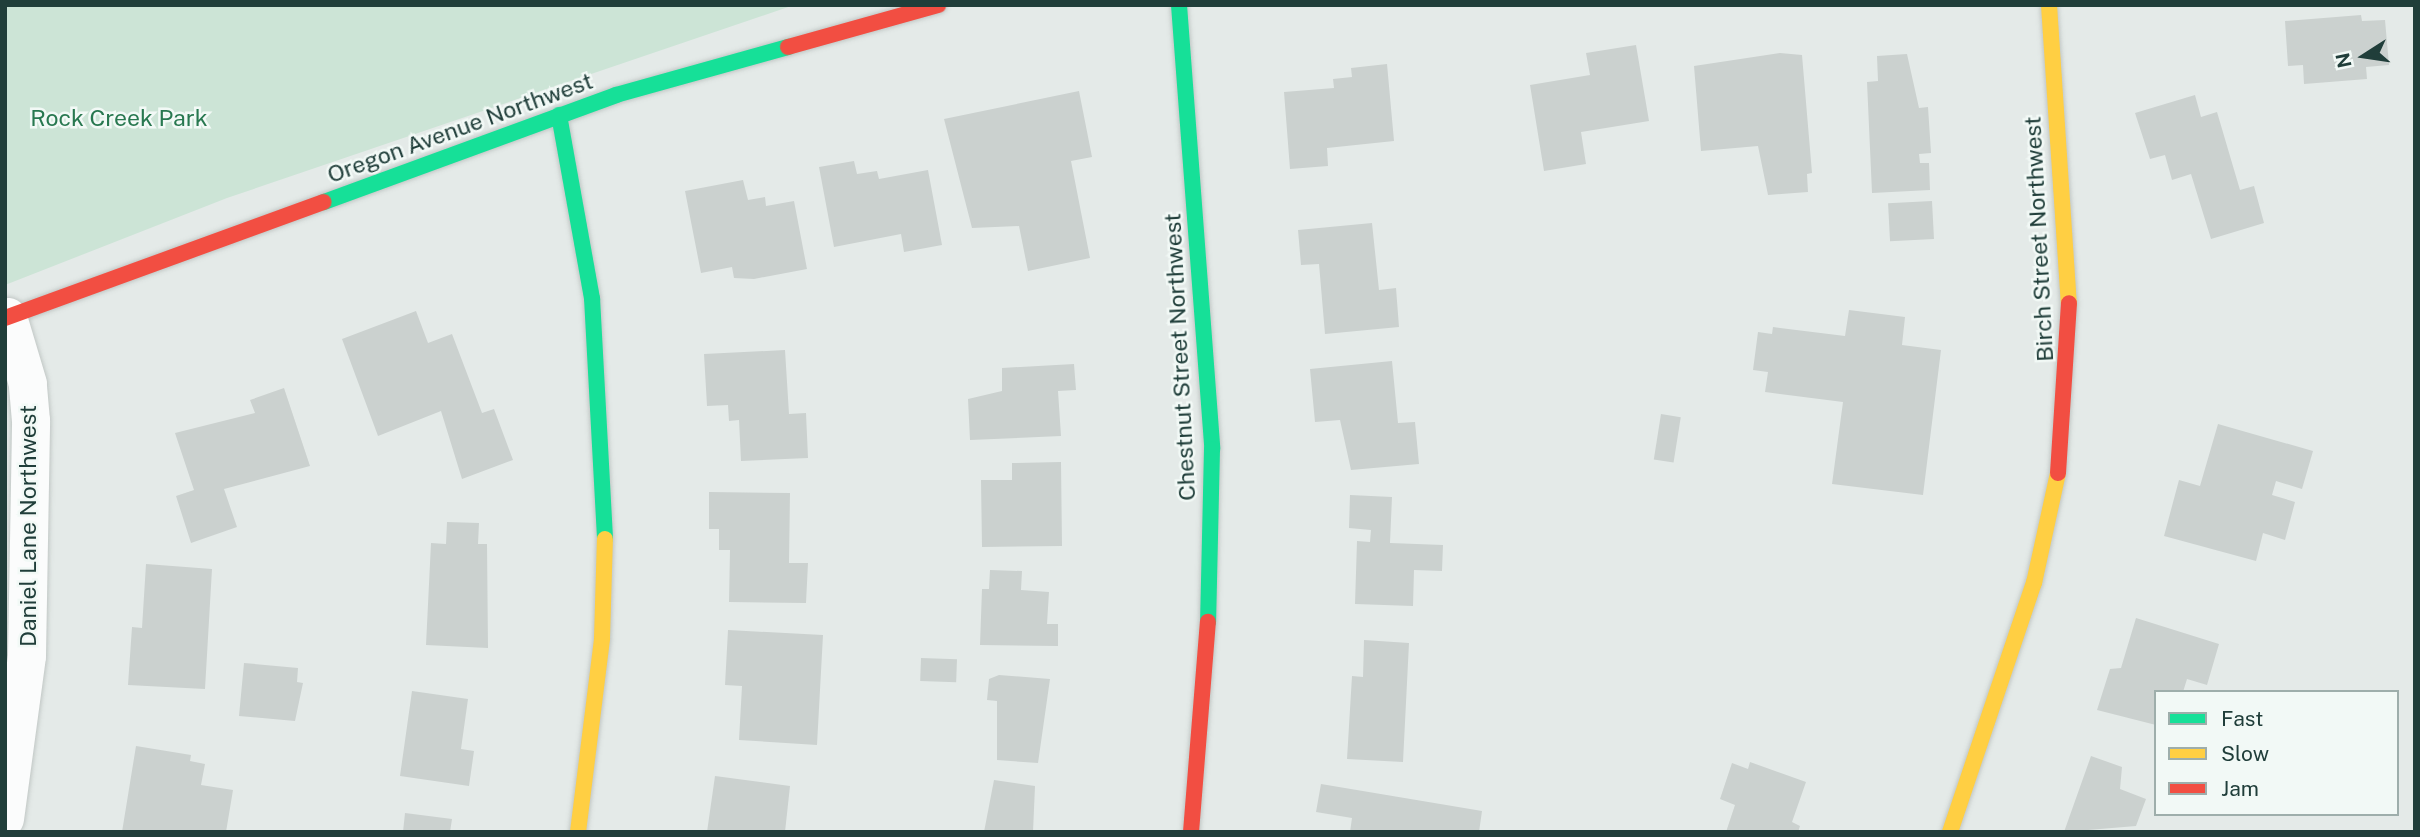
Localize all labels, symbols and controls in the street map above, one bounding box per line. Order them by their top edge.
north arrow [2329,21,2399,91]
text: N [2331,51,2356,70]
street label: Oregon Avenue Northwest [323,67,597,189]
park label: Rock Creek Park [30,104,208,132]
street label: Birch Street Northwest [2019,116,2059,362]
street label: Chestnut Street Northwest [1159,212,1201,502]
street label: Daniel Lane Northwest [14,405,42,647]
legend [2154,690,2399,816]
text: Fast [2221,706,2263,731]
text: Slow [2221,741,2269,766]
text: Jam [2221,776,2259,801]

